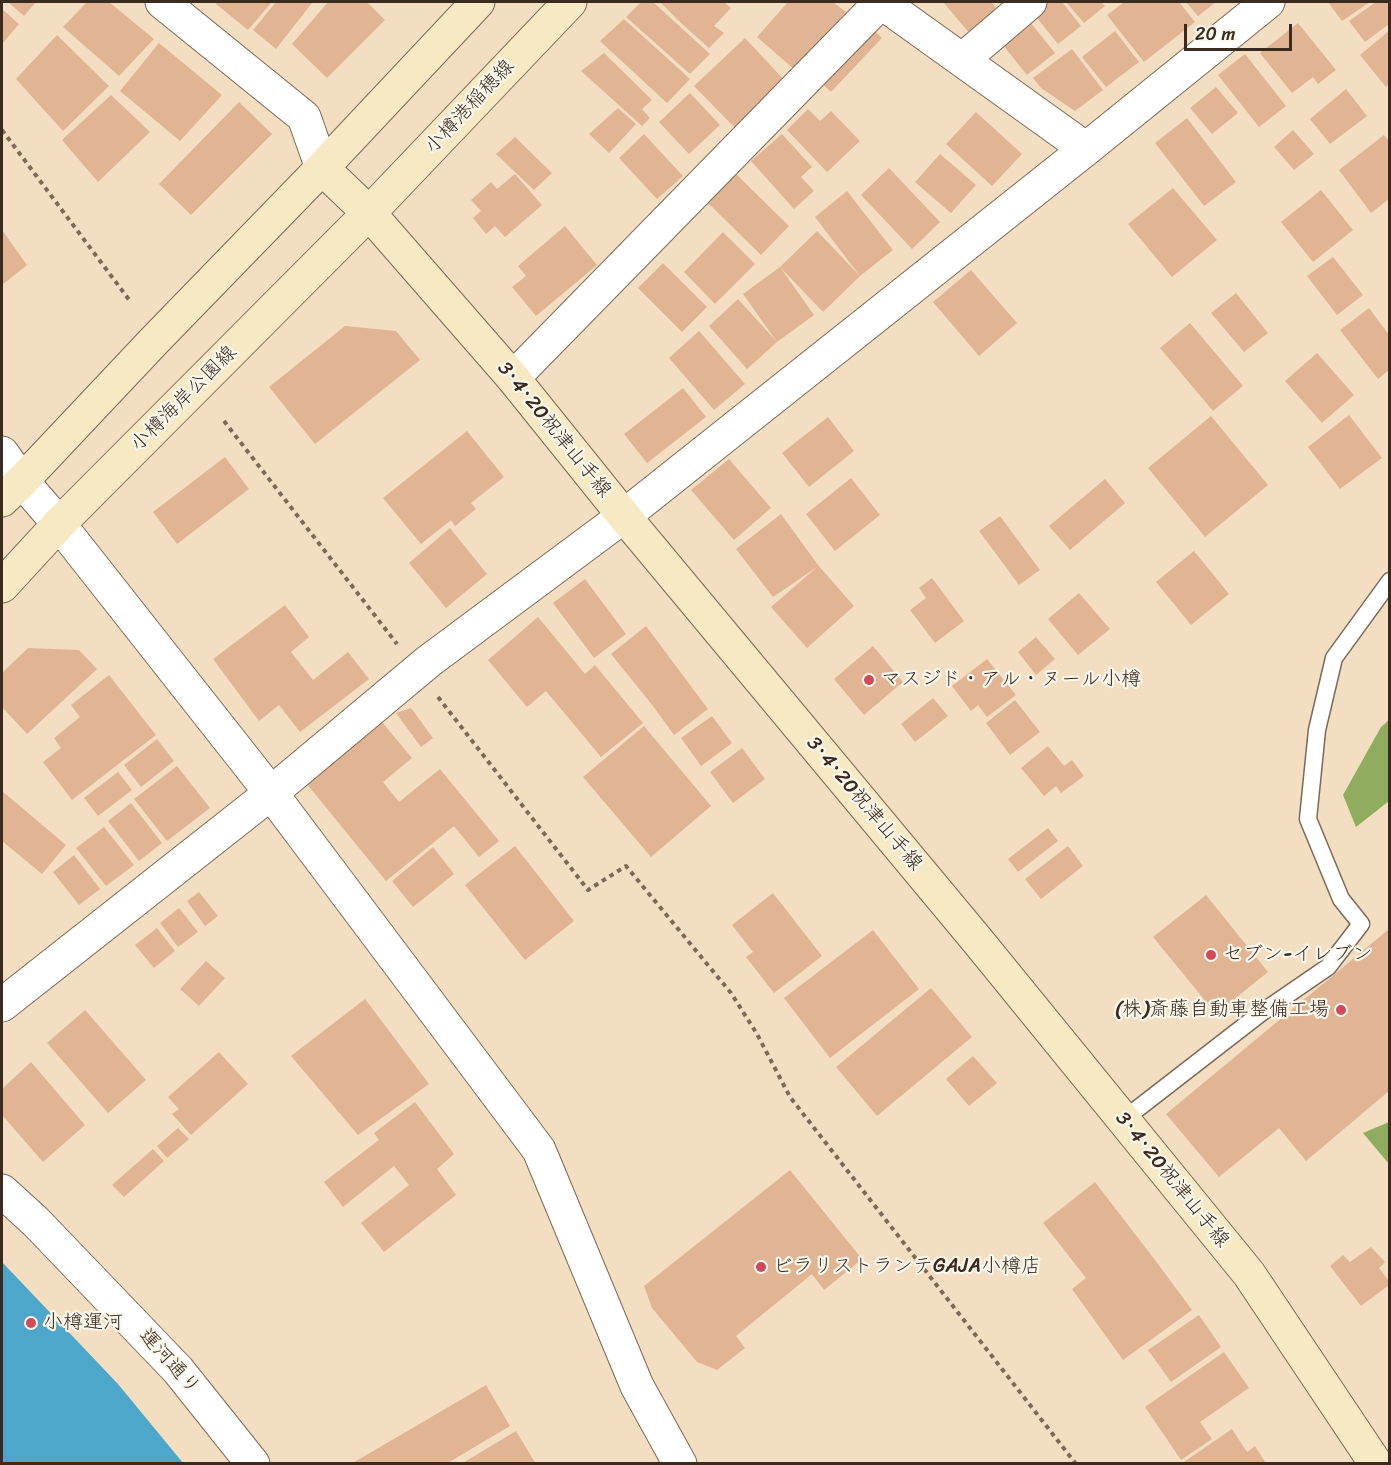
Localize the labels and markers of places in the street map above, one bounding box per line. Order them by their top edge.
place label: マスジド・アル・ヌール小樽 [881,668,1141,692]
marker: マスジド・アル・ヌール小樽 [862,673,876,687]
place label: セブン-イレブン [1223,943,1372,967]
marker: セブン-イレブン [1204,948,1218,962]
place label: (株)斎藤自動車整備工場 [1115,998,1329,1022]
marker: (株)斎藤自動車整備工場 [1334,1003,1348,1017]
place label: ビラリストランテGAJA小樽店 [773,1255,1041,1279]
marker: ビラリストランテGAJA小樽店 [754,1260,768,1274]
place label: 小樽運河 [43,1311,123,1335]
marker: 小樽運河 [24,1316,38,1330]

